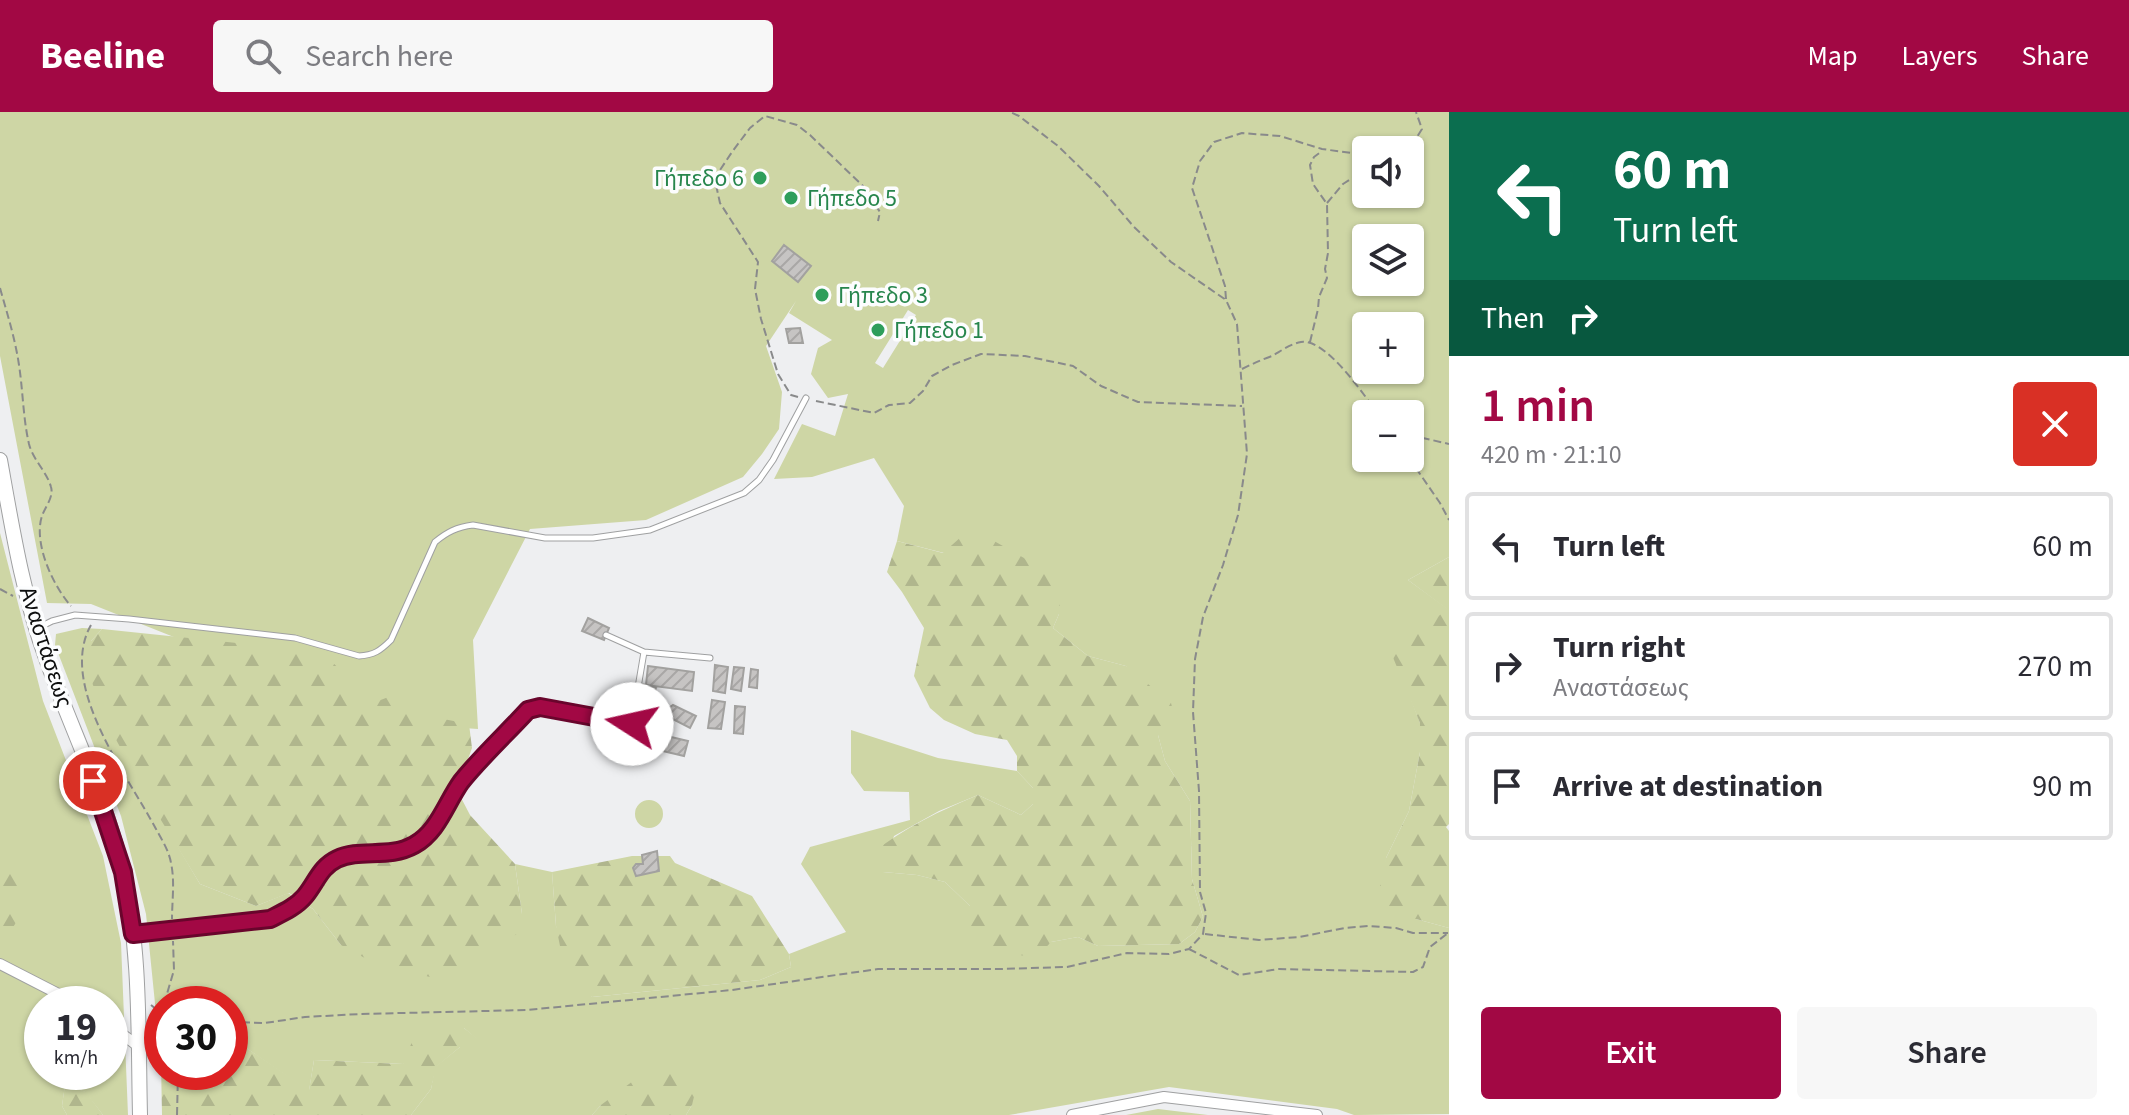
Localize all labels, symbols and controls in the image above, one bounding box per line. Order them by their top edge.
search box [213,20,773,92]
text: Beeline [40,29,165,83]
icon: search [241,34,285,78]
text: Search here [305,35,453,78]
text: Map [1807,36,1857,76]
text: Layers [1901,36,1977,76]
text: Share [2021,36,2089,76]
text: 60 m [1613,131,1731,210]
map controls [1352,136,1424,472]
button: sound [1352,136,1424,208]
icon: left [1481,144,1585,248]
place label: Γήπεδο 6 [654,161,744,196]
marker: Γήπεδο 6 [751,169,769,187]
place label: Γήπεδο 5 [807,181,897,216]
marker: Γήπεδο 5 [782,189,800,207]
text: Turn left [1613,205,1738,256]
button: layers [1352,224,1424,296]
place label: Γήπεδο 3 [838,278,928,313]
marker: Γήπεδο 3 [813,286,831,304]
icon: right [1561,296,1605,340]
text: Then [1481,297,1545,340]
button: + [1352,312,1424,384]
place label: Γήπεδο 1 [894,313,984,348]
marker: Γήπεδο 1 [869,321,887,339]
text: 1 min [1481,372,1595,440]
button: close [2013,382,2097,466]
button: − [1352,400,1424,472]
text: 420 m · 21:10 [1481,436,1622,473]
icon: left [1485,524,1529,568]
text: Turn left [1553,525,1665,568]
text: 60 m [2032,525,2093,568]
street label: Αναστάσεως [10,582,82,712]
text: Turn right [1553,626,1685,669]
icon: right [1485,644,1529,688]
text: 270 m [2017,645,2093,688]
text: Αναστάσεως [1553,669,1689,706]
position arrow [590,682,674,766]
pin [59,747,127,815]
icon: arrive [71,759,115,803]
icon: arrive [1485,764,1529,808]
text: Arrive at destination [1553,765,1823,808]
text: 90 m [2032,765,2093,808]
speed limit sign: 30 [144,986,248,1090]
text: 19 [55,999,97,1056]
button: Exit [1481,1007,1781,1099]
button: Share [1797,1007,2097,1099]
text: km/h [54,1044,98,1072]

